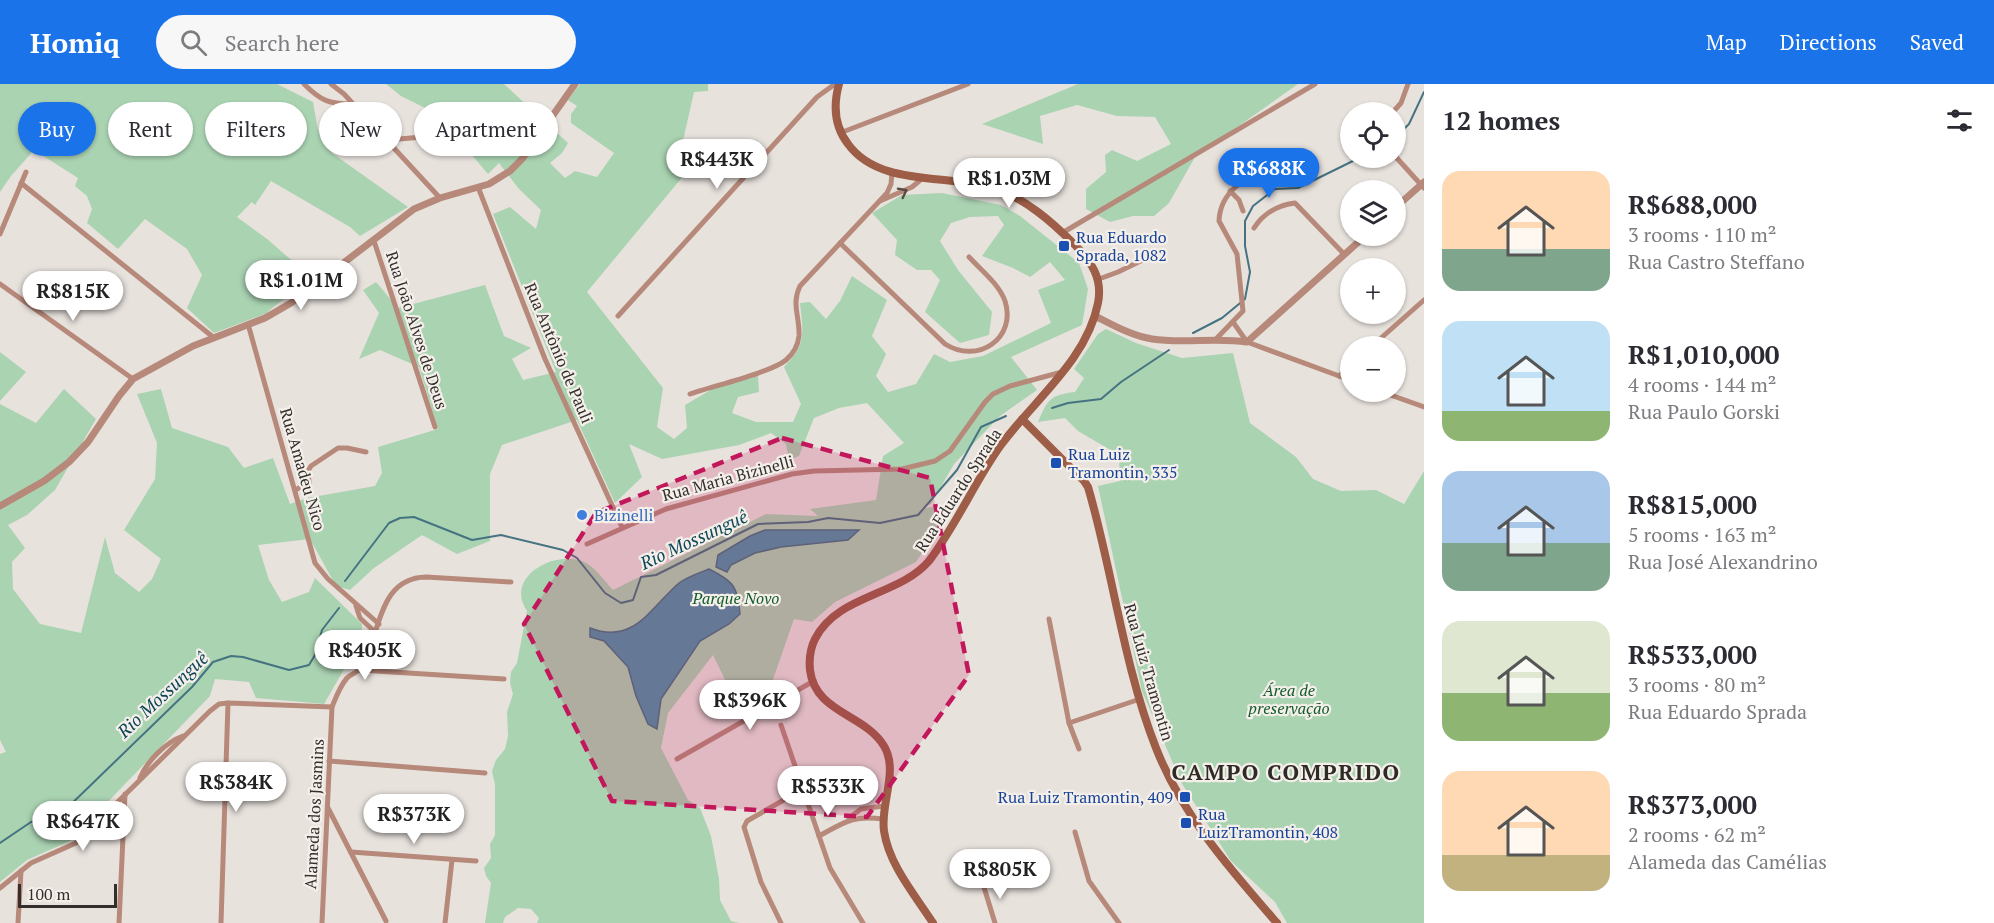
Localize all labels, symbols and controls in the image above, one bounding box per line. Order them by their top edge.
search box [156,15,576,69]
text: Homiq [30,24,120,61]
icon: search [177,26,210,59]
text: Search here [225,28,339,57]
text: Map [1706,28,1747,56]
text: Directions [1780,28,1877,56]
text: Saved [1910,28,1964,56]
chip: Buy [18,102,96,156]
chip: Rent [108,102,193,156]
chip: Filters [205,102,307,156]
chip: New [319,102,402,156]
chip: Apartment [414,102,558,156]
map controls [1340,102,1406,402]
button: locate [1340,102,1406,168]
text: 12 homes [1442,103,1560,137]
icon: filters [1943,104,1976,137]
pin: R$443K [668,139,766,190]
text: R$443K [680,145,754,172]
pin: R$688K [1220,148,1318,199]
text: R$688K [1232,154,1306,181]
pin: R$1.03M [954,158,1064,209]
text: R$1.03M [967,164,1051,191]
button: layers [1340,180,1406,246]
one-way arrow [896,187,907,199]
text: R$688,000 [1628,187,1757,221]
icon: home [1490,195,1562,267]
text: 3 rooms · 110 m² [1628,221,1776,248]
place label: Rua Eduardo Sprada, 1082 [1076,226,1167,266]
marker: Rua Eduardo Sprada, 1082 [1057,239,1071,253]
street label: Rua João Alves de Deus [381,248,453,412]
text: Rua Castro Steffano [1628,248,1805,275]
button: + [1340,258,1406,324]
pin: R$1.01M [246,260,356,311]
text: R$1.01M [259,266,343,293]
pin: R$815K [24,271,122,322]
text: R$815K [36,277,110,304]
street label: Rua Antônio de Pauli [519,279,599,427]
button: − [1340,336,1406,402]
text: R$1,010,000 [1628,337,1780,371]
icon: home [1490,345,1562,417]
text: 4 rooms · 144 m² [1628,371,1776,398]
text: Rua Paulo Gorski [1628,398,1780,425]
street label: Rua Amadeu Nico [275,405,331,533]
street label: Rua Eduardo Sprada [910,424,1006,556]
place label: Rua Luiz Tramontin, 335 [1068,443,1177,483]
street label: Rua Maria Bizinelli [660,450,796,506]
marker: Rua Luiz Tramontin, 335 [1049,456,1063,470]
text: R$815,000 [1628,487,1757,521]
icon: home [1490,495,1562,567]
place label: Bizinelli [594,504,653,526]
water label: Rio Mossunguê [635,504,751,575]
marker: Bizinelli [575,508,589,522]
text: 5 rooms · 163 m² [1628,521,1776,548]
text: Rua José Alexandrino [1628,548,1818,575]
park label: Parque Novo [692,587,779,609]
street label: Rua Luiz Tramontin [1119,601,1179,744]
pin: R$405K [316,630,414,681]
text: R$405K [328,636,402,663]
text: R$533,000 [1628,637,1757,671]
icon: home [1490,645,1562,717]
water label: Rio Mossunguê [111,646,213,743]
text: 3 rooms · 80 m² [1628,671,1766,698]
park label: Área de preservação [1248,679,1330,719]
pin: R$396K [701,680,799,731]
text: R$396K [713,686,787,713]
text: Rua Eduardo Sprada [1628,698,1807,725]
street label: Alameda dos Jasmins [299,738,329,890]
district label: CAMPO COMPRIDO [1172,757,1401,786]
pin: R$384K [187,762,285,813]
pin: R$533K [779,766,877,817]
text: R$384K [199,768,273,795]
text: R$533K [791,772,865,799]
place label: Rua Luiz Tramontin, 409 [998,786,1173,808]
text: R$373,000 [1628,787,1757,821]
marker: Rua Luiz Tramontin, 409 [1178,790,1192,804]
pin: R$373K [365,794,463,845]
icon: home [1490,795,1562,867]
text: R$373K [377,800,451,827]
pin: R$647K [34,801,132,852]
place label: Rua LuizTramontin, 408 [1198,803,1338,843]
text: R$647K [46,807,120,834]
marker: Rua LuizTramontin, 408 [1179,816,1193,830]
text: 2 rooms · 62 m² [1628,821,1766,848]
text: Alameda das Camélias [1628,848,1827,875]
pin: R$805K [951,849,1049,900]
text: R$805K [963,855,1037,882]
scale bar [18,881,117,908]
text: 100 m [27,883,70,905]

